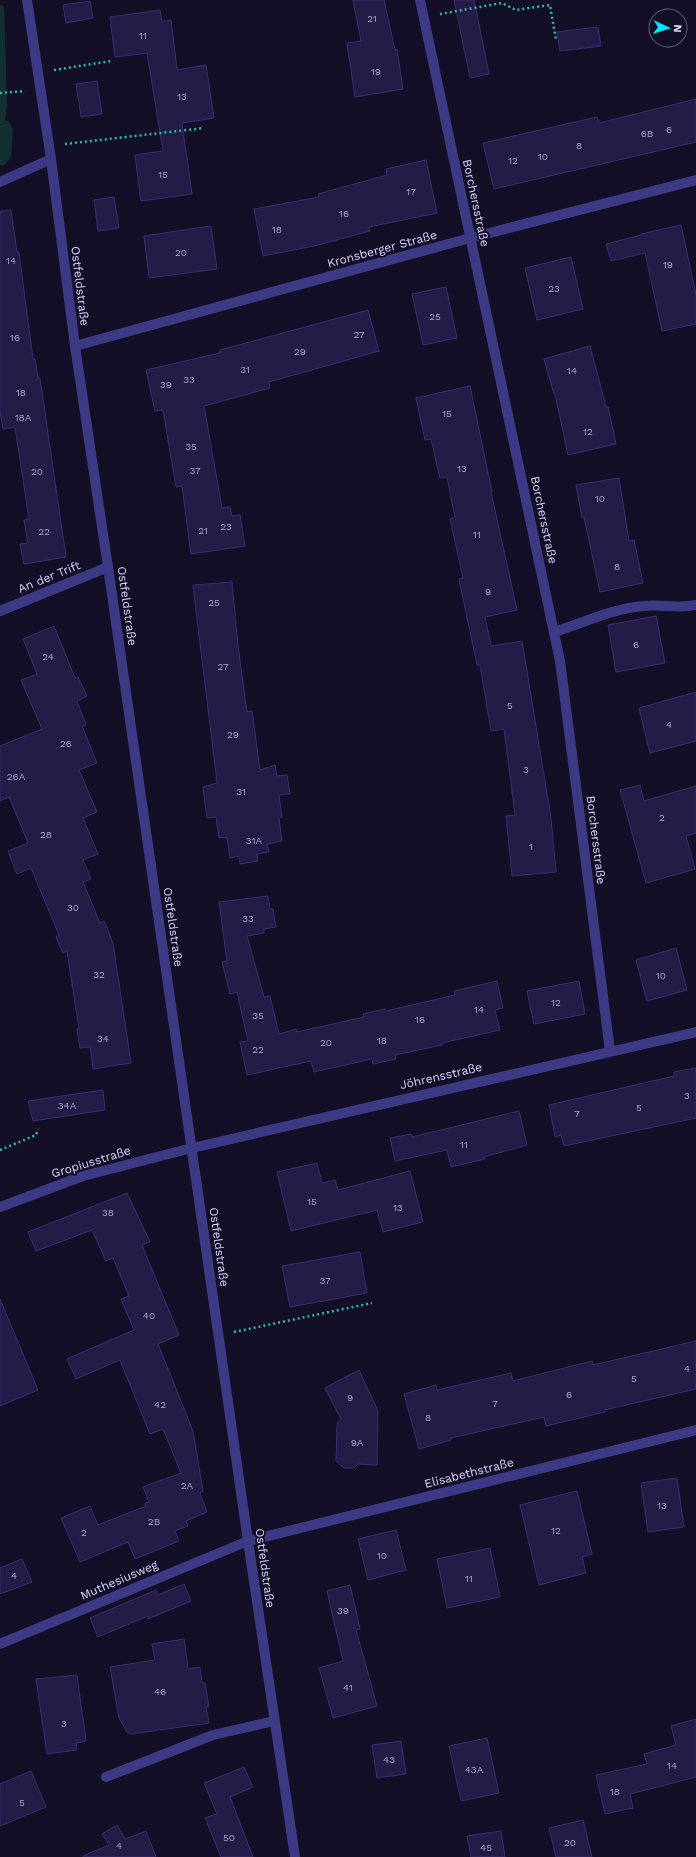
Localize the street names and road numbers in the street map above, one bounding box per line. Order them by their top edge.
street label: Borchersstraße [460,158,492,248]
street label: Kronsberger Straße [326,228,439,270]
street label: Ostfeldstraße [68,245,92,327]
street label: Borchersstraße [528,475,560,565]
street label: An der Trift [16,558,82,596]
street label: Ostfeldstraße [115,565,140,647]
street label: Borchersstraße [584,795,608,885]
street label: Ostfeldstraße [161,886,186,968]
street label: Jöhrensstraße [399,1060,484,1092]
street label: Gropiusstraße [50,1143,132,1181]
street label: Ostfeldstraße [207,1206,232,1288]
street label: Elisabethstraße [423,1455,515,1491]
street label: Ostfeldstraße [253,1527,278,1609]
street label: Muthesiusweg [78,1557,160,1603]

